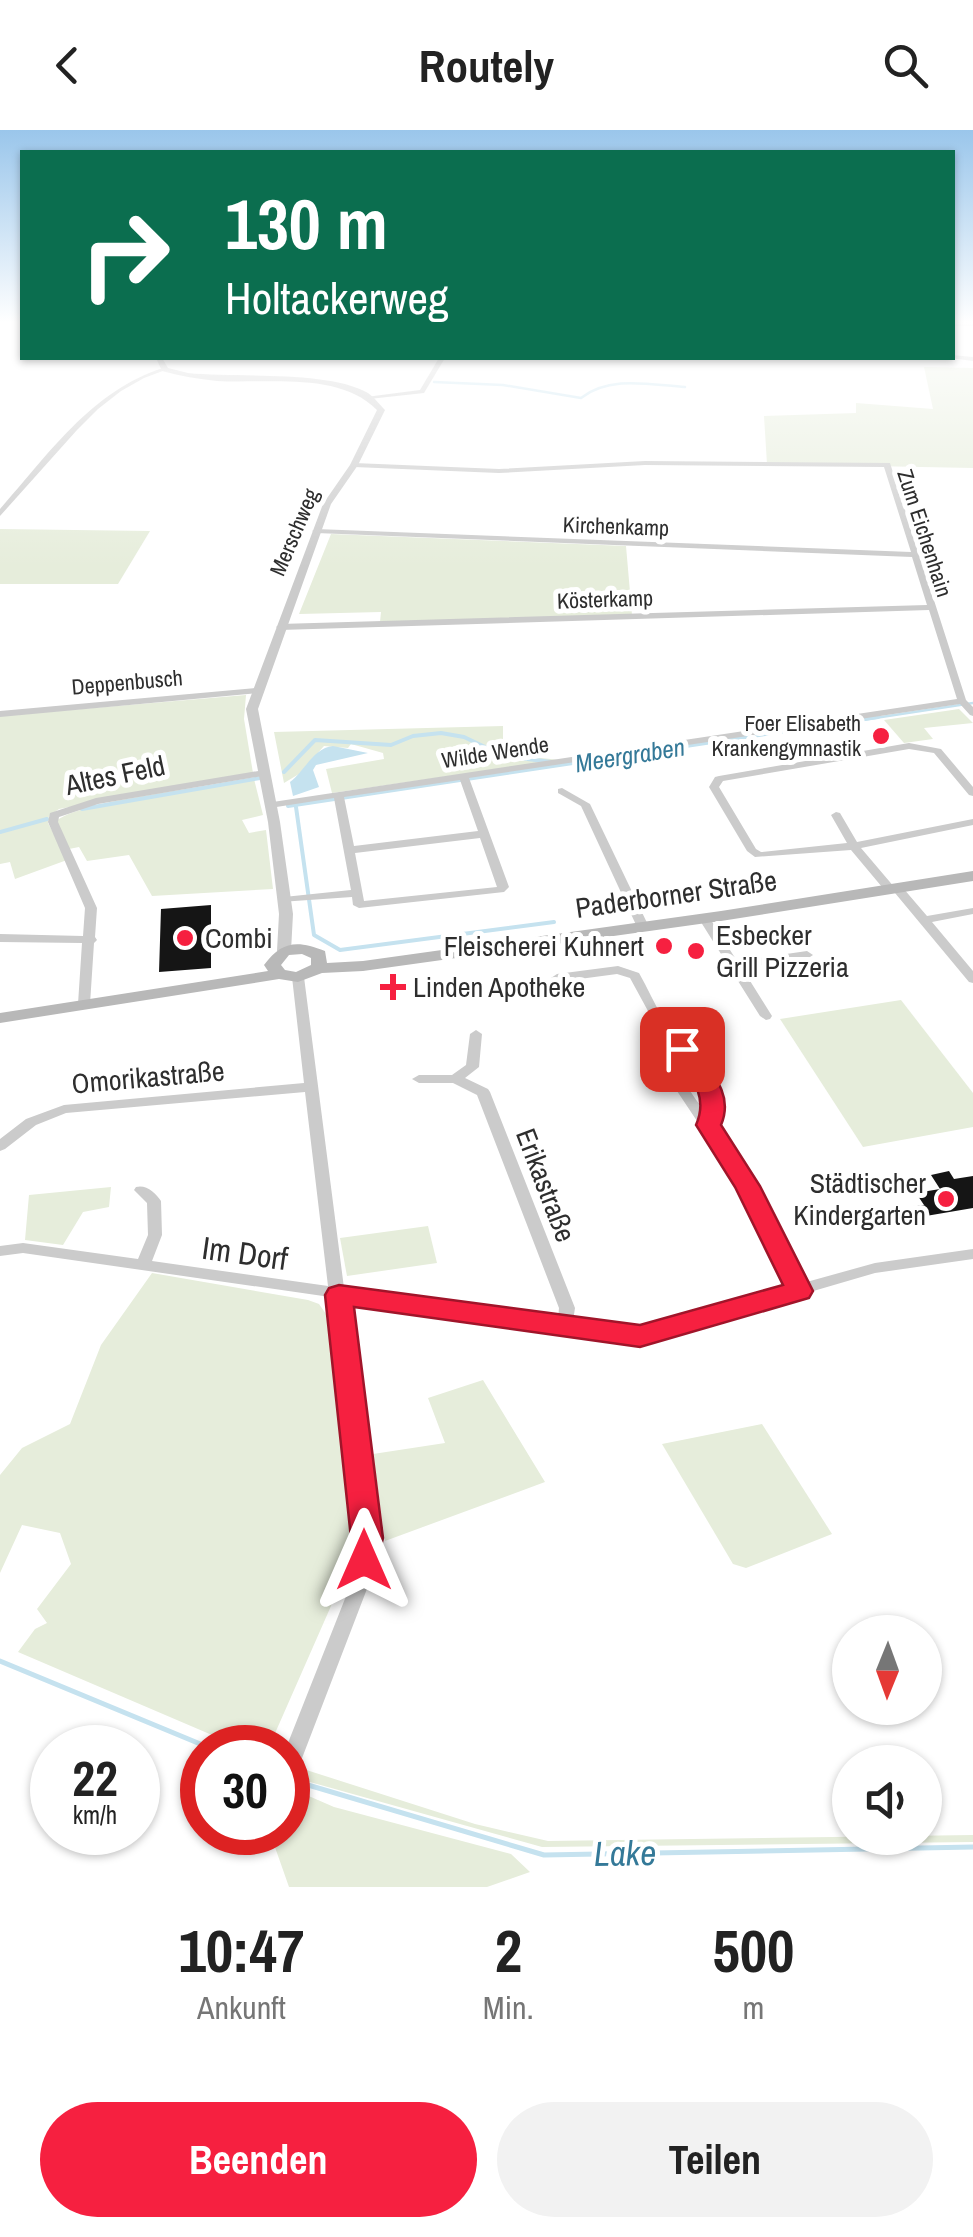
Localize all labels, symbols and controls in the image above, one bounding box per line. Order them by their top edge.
text: Routely [419,35,554,96]
icon: back [40,38,95,93]
icon: search [878,38,933,93]
text: 130 m [225,177,388,271]
icon: right [60,190,190,320]
text: Holtackerweg [225,267,449,328]
street label: Zum Eichenhain [890,465,960,601]
street label: Merschweg [262,484,326,580]
street label: Kirchenkamp [562,509,670,543]
street label: Kösterkamp [556,582,654,616]
street label: Deppenbusch [70,662,184,702]
place label: Foer Elisabeth Krankengymnastik [712,708,862,763]
marker: Foer Elisabeth Krankengymnastik [870,725,892,747]
street label: Wilde Wende [439,729,551,775]
water label: Meergraben [573,730,687,780]
street label: Altes Feld [61,746,168,804]
street label: Paderborner Straße [573,861,779,927]
place label: Esbecker Grill Pizzeria [716,916,849,986]
place label: Combi [205,919,273,957]
marker: Combi [174,927,196,949]
place label: Fleischerei Kuhnert [444,927,644,965]
marker: Fleischerei Kuhnert [653,935,675,957]
marker: Esbecker Grill Pizzeria [685,940,707,962]
place label: Linden Apotheke [413,968,585,1006]
marker: Linden Apotheke [382,976,404,998]
pin [640,1007,725,1092]
icon: arrive [655,1022,710,1077]
street label: Omorikastraße [70,1051,226,1103]
street label: Erikastraße [507,1123,585,1247]
place label: Städtischer Kindergarten [793,1164,926,1234]
marker: Städtischer Kindergarten [935,1188,957,1210]
street label: Im Dorf [199,1226,291,1280]
position arrow [312,1508,416,1612]
north arrow [832,1615,942,1725]
map controls [832,1615,942,1855]
speed limit sign: 30 [180,1725,310,1855]
text: 22 [72,1744,118,1812]
button: sound [832,1745,942,1855]
text: km/h [73,1798,117,1832]
water label: Lake [593,1829,657,1877]
text: 10:47 [179,1910,304,1991]
text: 2 [495,1910,522,1991]
text: 500 [712,1910,794,1991]
text: Ankunft [197,1986,286,2029]
text: Min. [483,1986,534,2029]
text: m [742,1986,764,2029]
button: Beenden [40,2102,477,2217]
button: Teilen [497,2102,933,2217]

